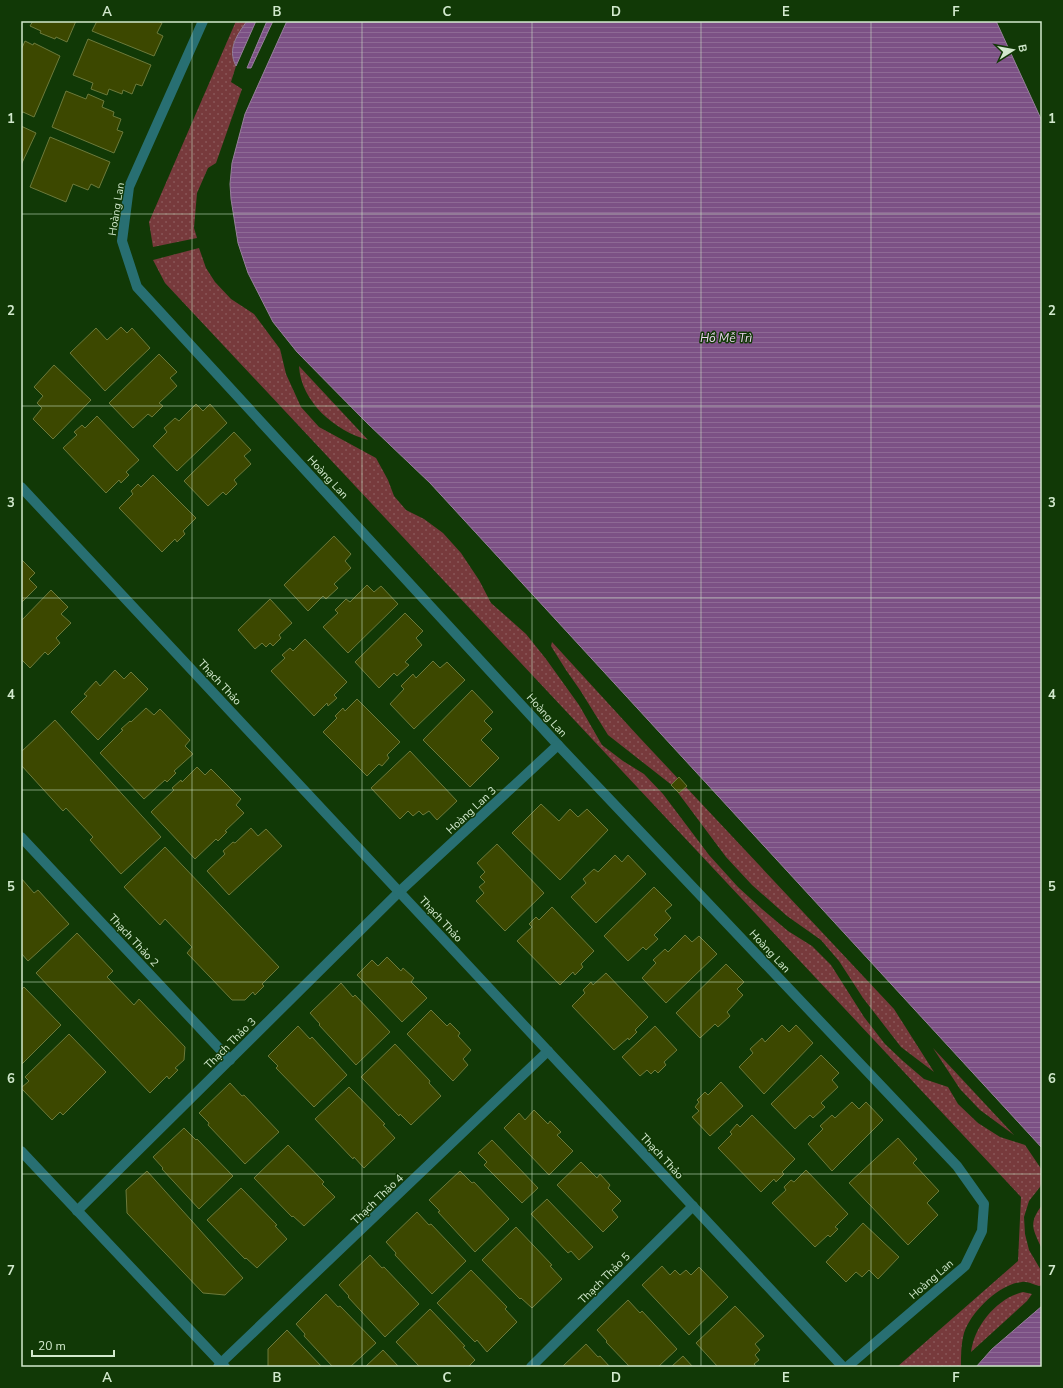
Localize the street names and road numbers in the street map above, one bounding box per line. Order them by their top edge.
street label: Hoàng Lan [105,181,128,237]
street label: Hoàng Lan [304,453,351,502]
street label: Thạch Thảo [194,656,245,709]
street label: Hoàng Lan [523,690,570,740]
street label: Hoàng Lan 3 [443,783,500,837]
street label: Thạch Thảo [415,893,466,946]
street label: Thạch Thảo 2 [105,911,162,970]
street label: Hoàng Lan [746,927,793,976]
street label: Thạch Thảo 3 [201,1014,259,1072]
street label: Thạch Thảo [636,1130,687,1183]
street label: Thạch Thảo 4 [348,1170,407,1228]
street label: Thạch Thảo 5 [575,1249,634,1307]
street label: Hoàng Lan [906,1256,957,1303]

